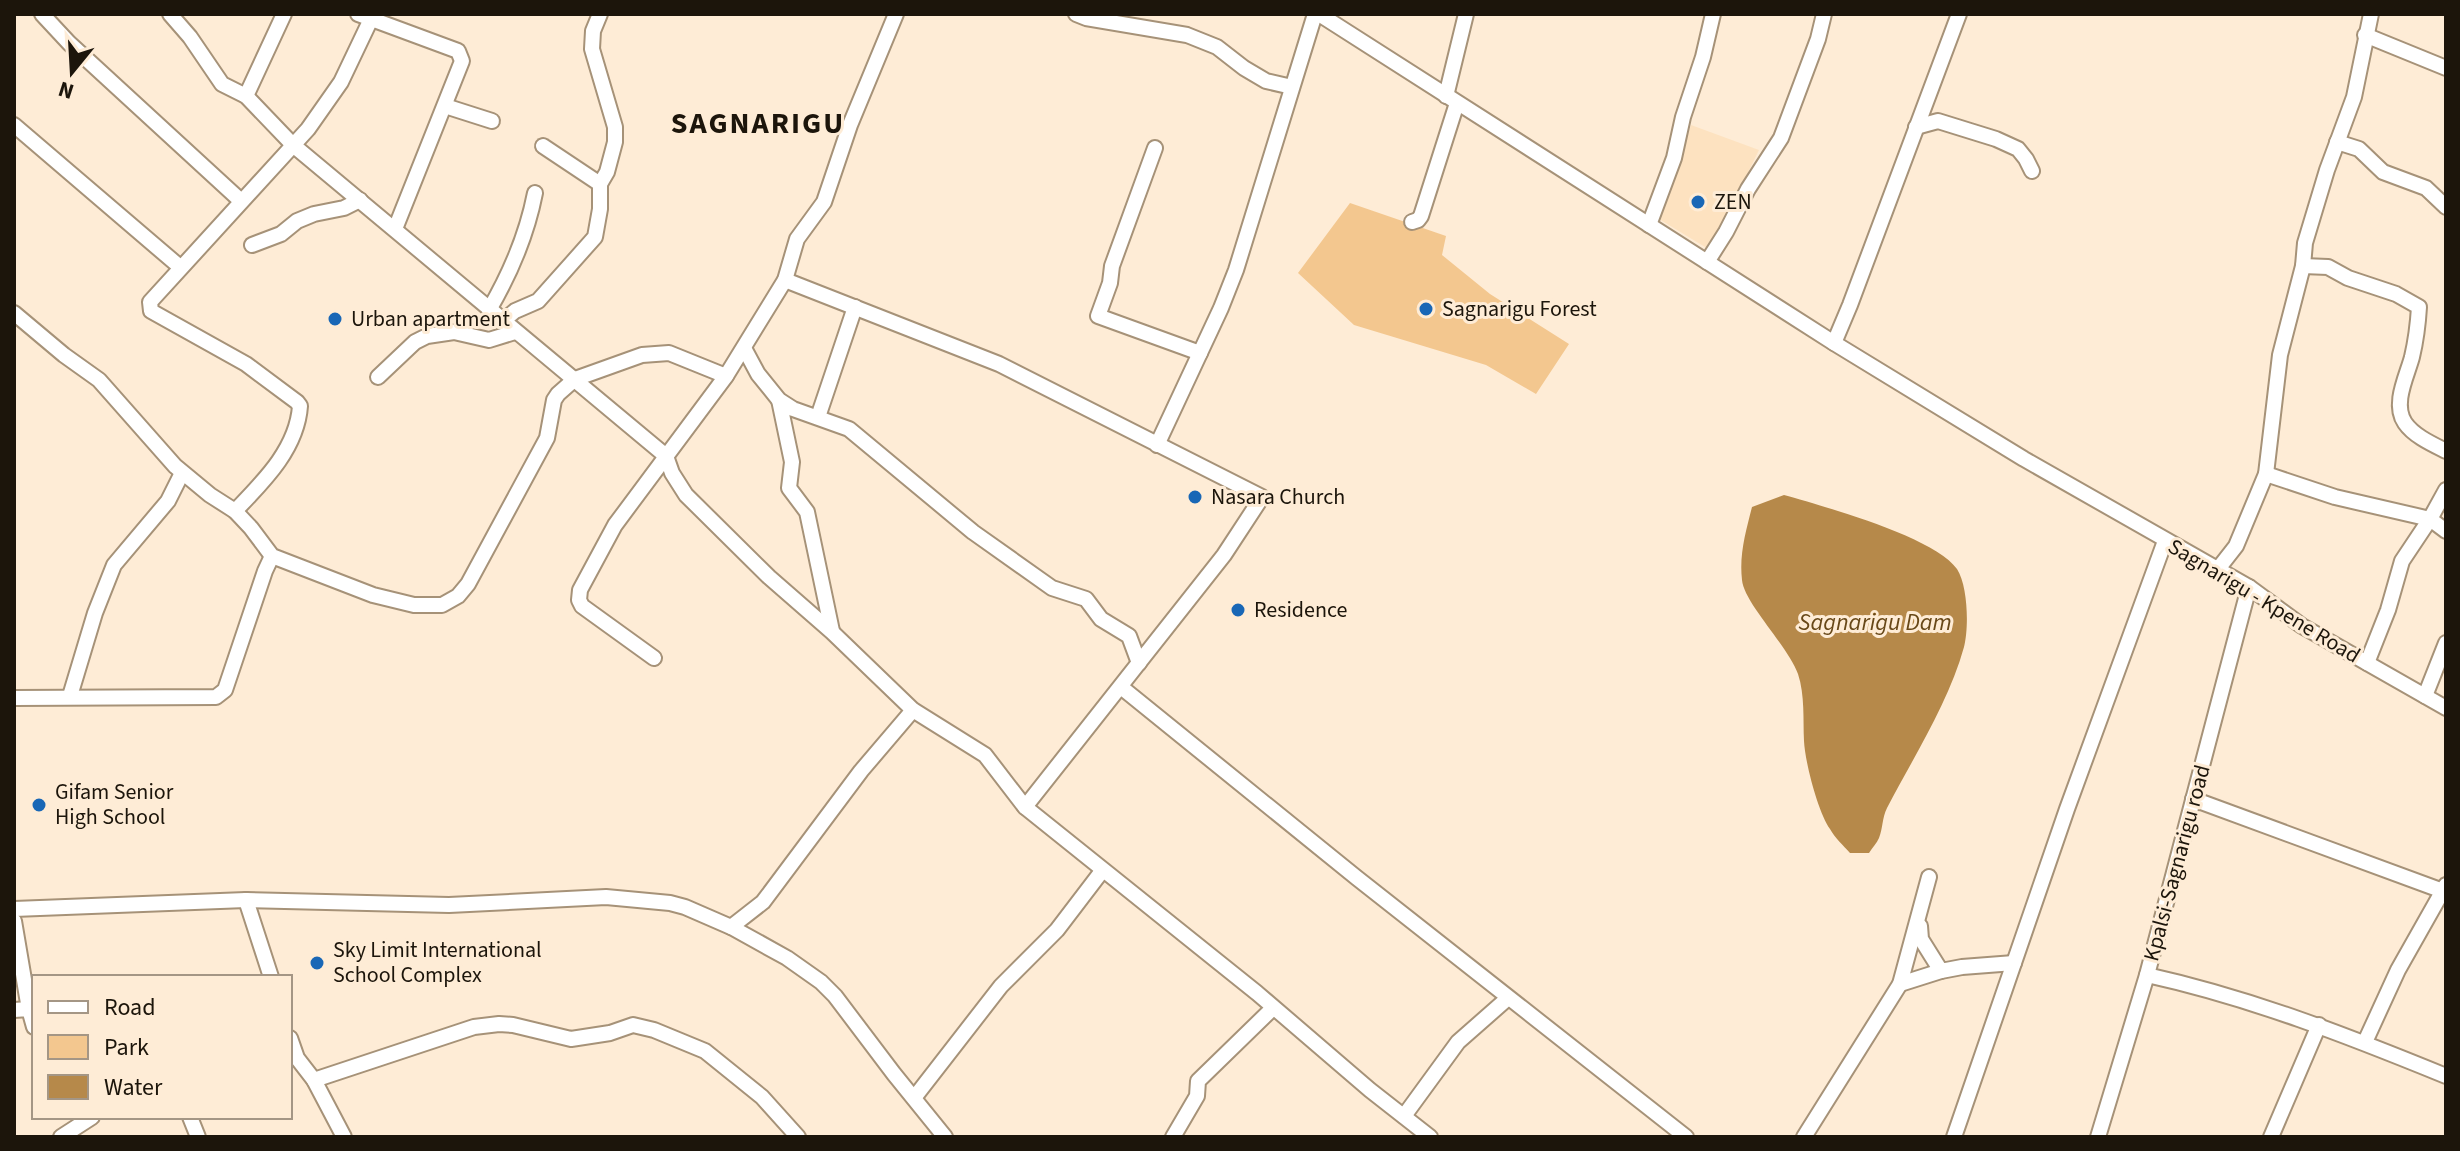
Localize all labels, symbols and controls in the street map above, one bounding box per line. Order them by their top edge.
north arrow [32,32,112,112]
text: N [54,73,78,108]
district label: SAGNARIGU [671,102,845,145]
place label: ZEN [1714,186,1752,218]
marker: ZEN [1689,193,1707,211]
place label: Sagnarigu Forest [1442,293,1597,325]
marker: Sagnarigu Forest [1417,300,1435,318]
place label: Urban apartment [351,303,511,335]
marker: Urban apartment [326,310,344,328]
place label: Nasara Church [1211,481,1345,513]
marker: Nasara Church [1186,488,1204,506]
street label: Sagnarigu - Kpene Road [2162,531,2366,671]
place label: Residence [1254,594,1348,626]
marker: Residence [1229,601,1247,619]
water label: Sagnarigu Dam [1798,605,1952,640]
street label: Kpalsi-Sagnarigu road [2135,761,2219,965]
place label: Gifam Senior High School [55,776,174,833]
marker: Gifam Senior High School [30,796,48,814]
place label: Sky Limit International School Complex [333,934,542,991]
marker: Sky Limit International School Complex [308,954,326,972]
legend [32,975,292,1119]
text: Road [104,990,156,1025]
text: Park [104,1030,149,1065]
text: Water [104,1070,163,1105]

